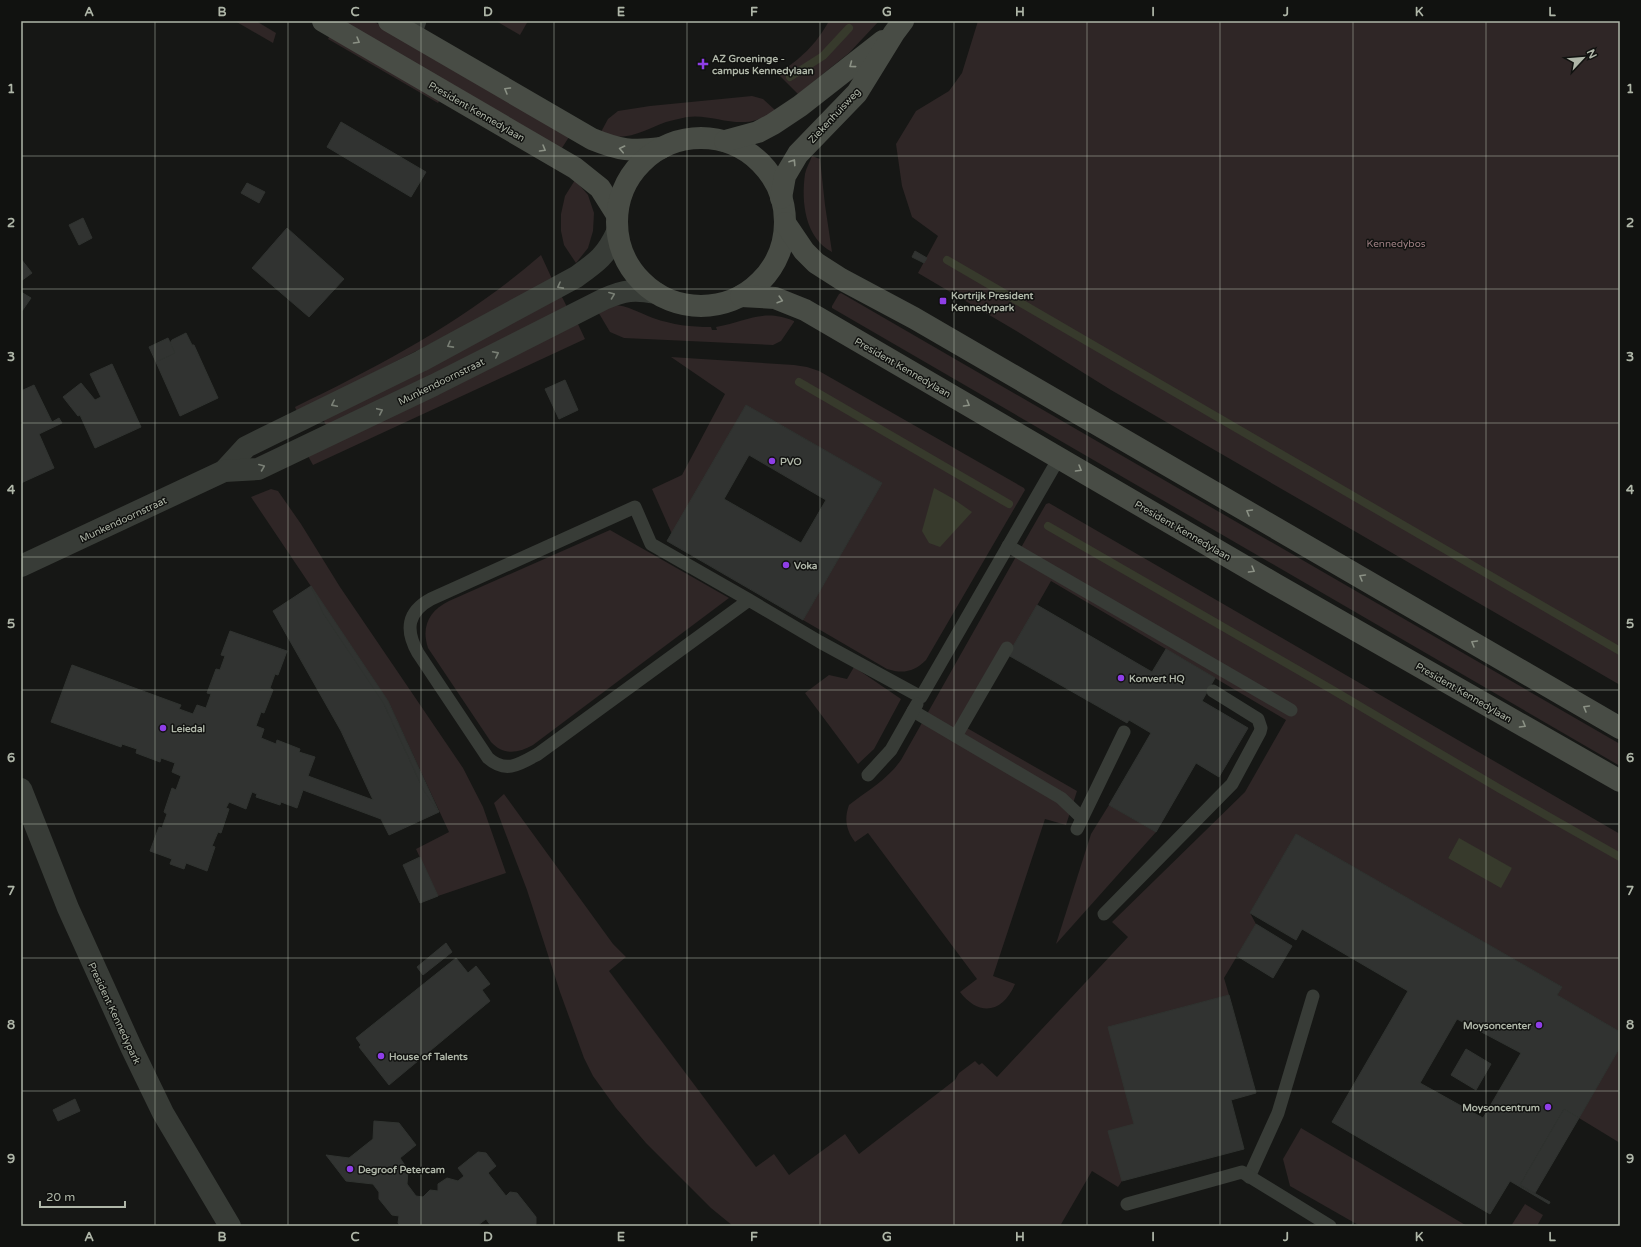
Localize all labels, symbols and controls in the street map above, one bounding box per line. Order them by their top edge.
text: A [84,4,94,20]
text: B [217,4,227,20]
text: C [350,4,360,20]
text: D [483,4,493,20]
text: E [617,4,625,20]
text: F [750,4,758,20]
text: G [882,4,892,20]
text: H [1015,4,1025,20]
text: I [1151,4,1155,20]
text: J [1282,4,1289,20]
text: K [1415,4,1424,20]
text: L [1548,4,1556,20]
one-way arrow [353,36,360,43]
north arrow [1563,38,1603,78]
text: N [1584,47,1599,61]
place label: AZ Groeninge - campus Kennedylaan [712,53,814,77]
marker: AZ Groeninge - campus Kennedylaan [697,58,709,70]
one-way arrow [849,61,856,68]
street label: President Kennedylaan [426,79,527,144]
text: 1 [7,81,15,97]
text: 1 [1626,81,1634,97]
street label: Ziekenhuisweg [806,86,863,146]
one-way arrow [504,87,511,94]
one-way arrow [539,145,546,152]
one-way arrow [619,145,625,153]
one-way arrow [788,159,796,166]
text: 2 [7,215,15,231]
text: 2 [1626,215,1634,231]
park label: Kennedybos [1366,238,1426,250]
one-way arrow [557,281,564,289]
place label: Kortrijk President Kennedypark [951,290,1034,314]
one-way arrow [609,292,616,300]
one-way arrow [776,295,783,304]
marker: Kortrijk President Kennedypark [938,296,948,306]
street label: President Kennedylaan [852,335,953,400]
one-way arrow [447,341,454,348]
text: 3 [7,349,15,365]
text: 3 [1626,349,1634,365]
one-way arrow [492,351,500,359]
street label: Munkendoornstraat [396,356,487,408]
one-way arrow [330,399,338,407]
one-way arrow [962,399,970,406]
one-way arrow [375,408,383,416]
marker: PVO [767,456,777,466]
place label: PVO [780,456,802,468]
one-way arrow [259,463,266,471]
one-way arrow [1075,465,1082,472]
text: 4 [7,482,16,498]
text: 4 [1626,482,1635,498]
street label: Munkendoornstraat [78,494,169,545]
street label: President Kennedylaan [1132,498,1233,563]
one-way arrow [1246,509,1253,516]
marker: Voka [781,560,791,570]
place label: Voka [794,560,818,572]
one-way arrow [1248,565,1255,572]
one-way arrow [1359,575,1366,582]
text: 5 [7,616,15,632]
text: 5 [1626,616,1634,632]
one-way arrow [1471,640,1478,647]
street label: President Kennedylaan [1413,660,1514,725]
marker: Konvert HQ [1116,673,1126,683]
place label: Konvert HQ [1129,673,1185,685]
one-way arrow [1583,706,1590,713]
one-way arrow [1519,721,1526,728]
marker: Leiedal [158,723,168,733]
place label: Leiedal [171,723,205,735]
text: 6 [7,750,15,766]
text: 6 [1626,750,1634,766]
text: 7 [7,883,15,899]
text: 7 [1626,883,1634,899]
street label: President Kennedypark [85,961,143,1067]
text: 8 [7,1017,15,1033]
text: 8 [1626,1017,1634,1033]
place label: Moysoncenter [1463,1020,1531,1032]
marker: Moysoncenter [1534,1020,1544,1030]
marker: House of Talents [376,1051,386,1061]
place label: House of Talents [389,1051,468,1063]
place label: Moysoncentrum [1462,1102,1540,1114]
marker: Moysoncentrum [1543,1102,1553,1112]
text: 9 [7,1151,15,1167]
text: 9 [1626,1151,1634,1167]
marker: Degroof Petercam [345,1164,355,1174]
place label: Degroof Petercam [358,1164,445,1176]
scale bar [40,1183,125,1209]
text: 20 m [46,1190,75,1204]
text: A [84,1229,94,1245]
text: B [217,1229,227,1245]
text: C [350,1229,360,1245]
text: D [483,1229,493,1245]
text: E [617,1229,625,1245]
text: F [750,1229,758,1245]
text: G [882,1229,892,1245]
text: H [1015,1229,1025,1245]
text: I [1151,1229,1155,1245]
text: J [1282,1229,1289,1245]
text: K [1415,1229,1424,1245]
text: L [1548,1229,1556,1245]

